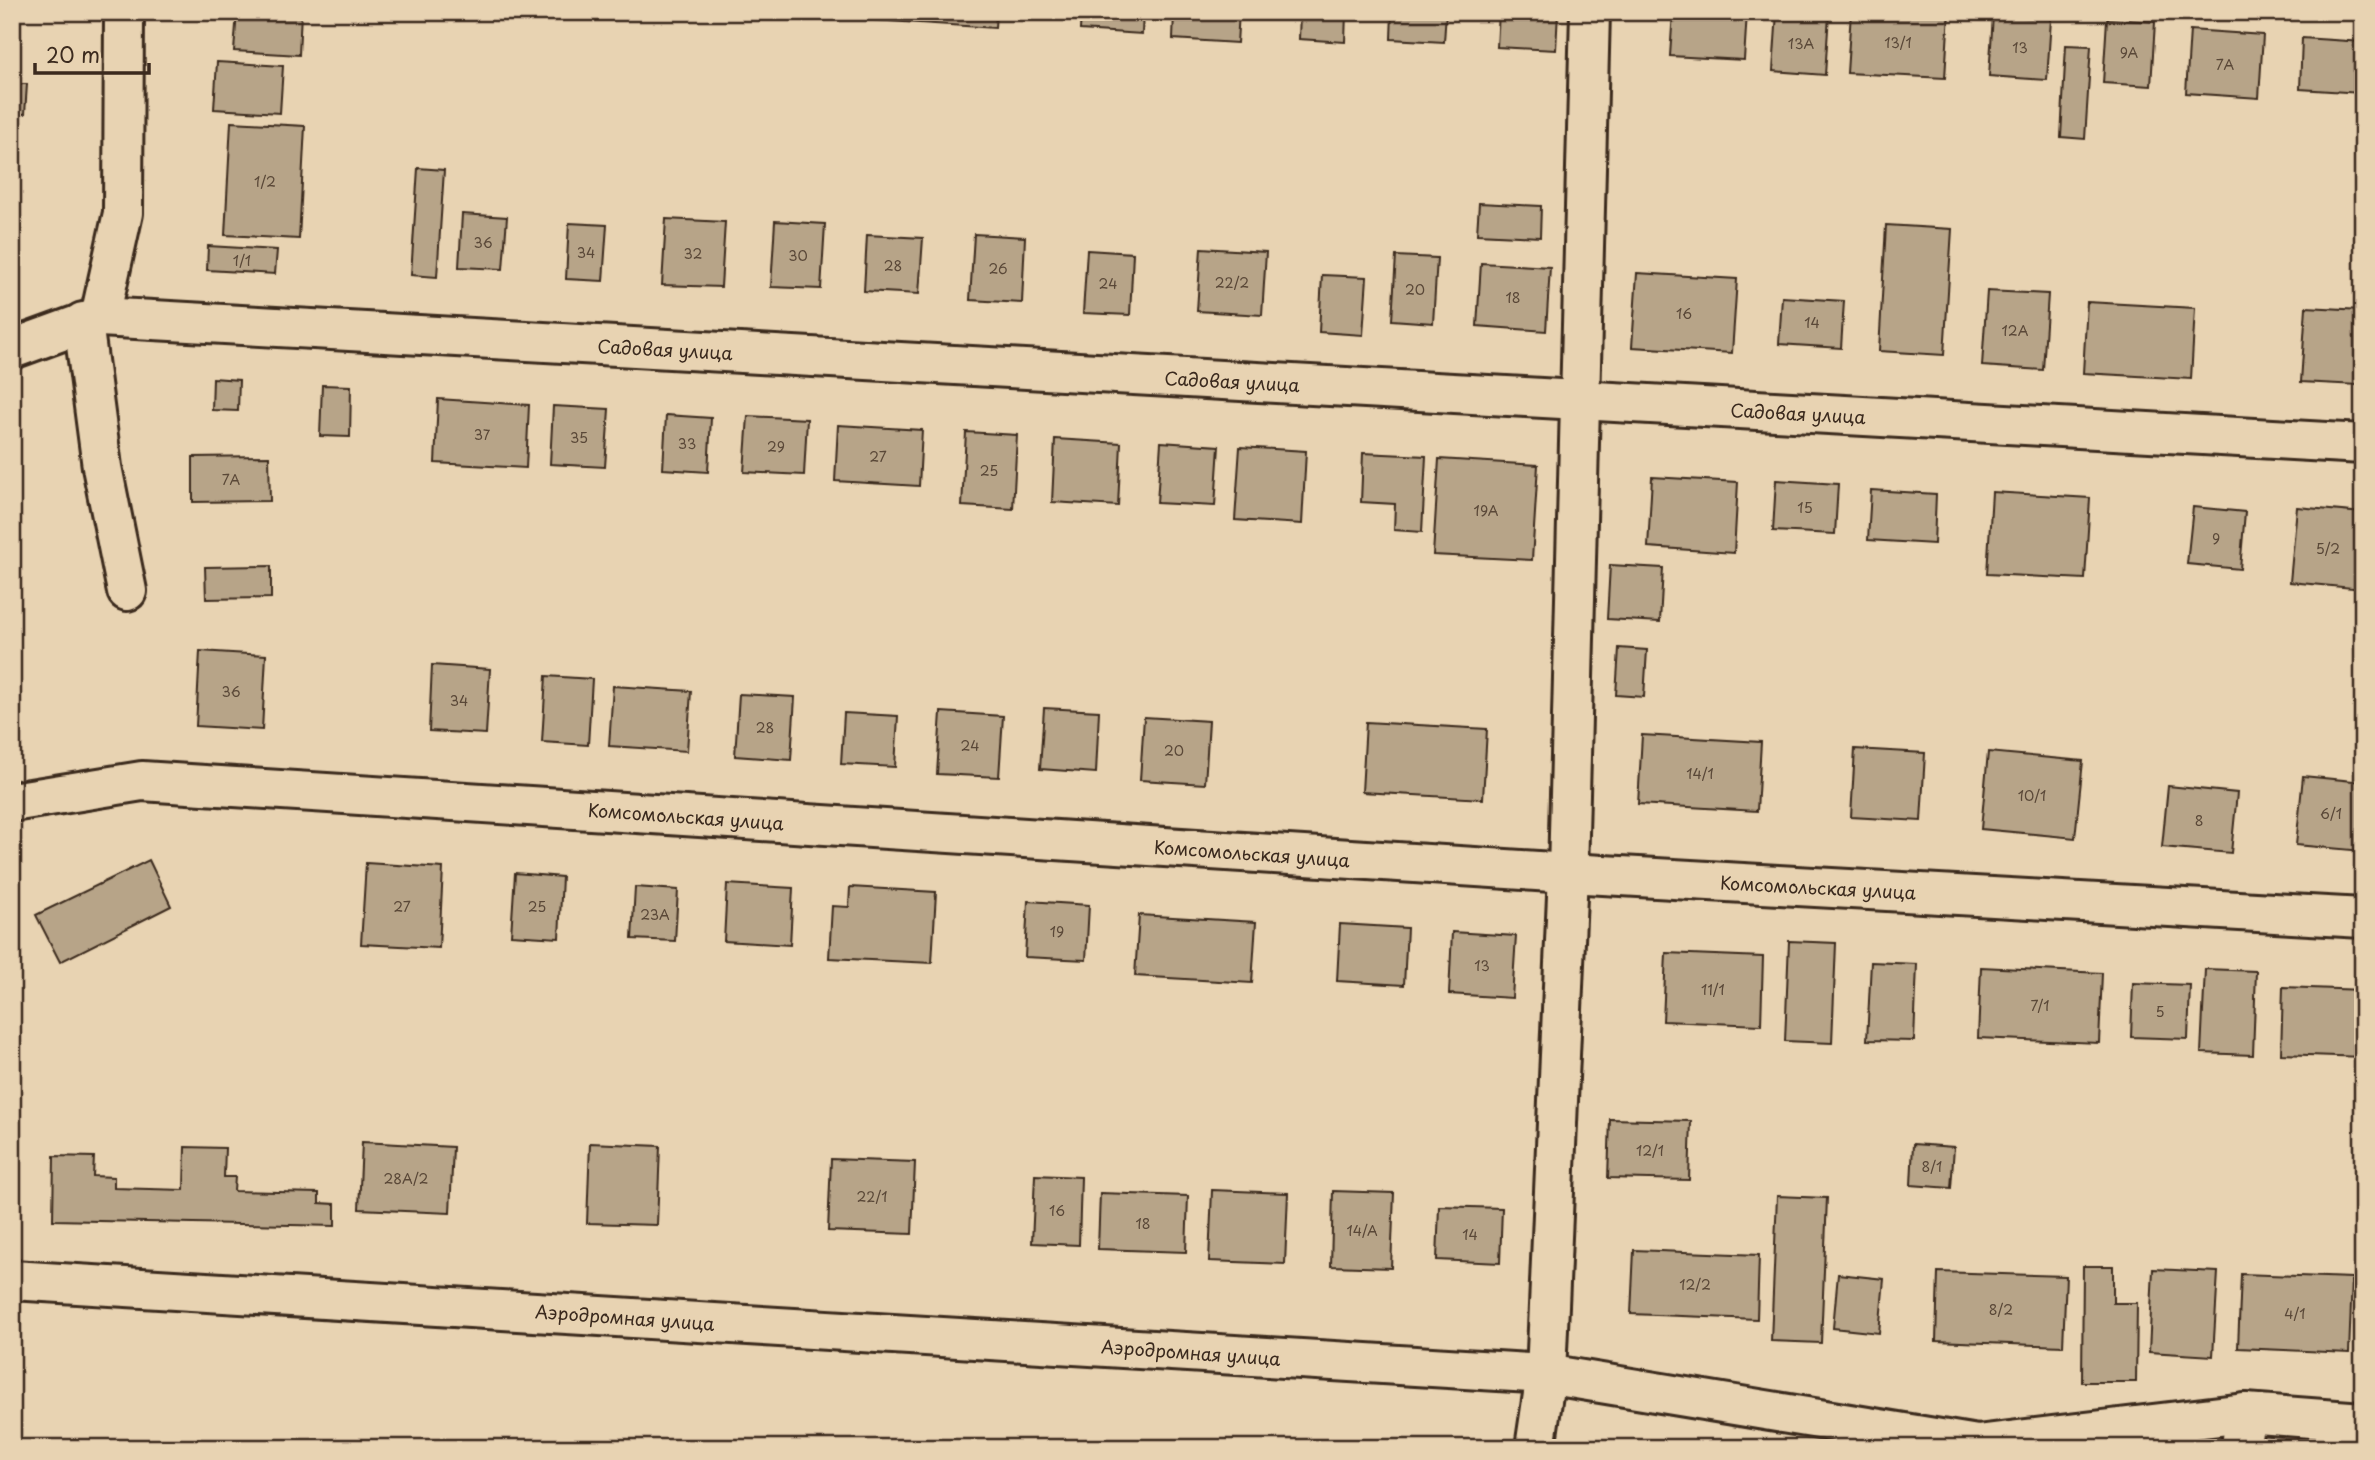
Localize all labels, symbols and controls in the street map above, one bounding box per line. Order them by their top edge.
scale bar [35,32,149,76]
house number: 13/1 [1884,32,1912,53]
house number: 13А [1788,33,1814,54]
house number: 13 [2012,37,2028,58]
text: 20 m [46,38,100,70]
house number: 9А [2120,42,2139,63]
house number: 7А [2216,54,2235,75]
house number: 1/2 [254,171,276,192]
house number: 36 [473,232,493,253]
house number: 34 [577,242,595,263]
house number: 32 [684,243,702,264]
house number: 30 [788,245,808,266]
house number: 1/1 [233,250,251,271]
house number: 28 [884,255,902,276]
house number: 26 [988,258,1008,279]
house number: 22/2 [1215,272,1249,293]
house number: 24 [1099,273,1117,294]
house number: 20 [1405,279,1425,300]
house number: 18 [1505,287,1521,308]
house number: 16 [1676,303,1692,324]
house number: 14 [1804,312,1820,333]
house number: 12А [2002,320,2029,341]
street label: Садовая улица [597,332,734,366]
street label: Садовая улица [1164,364,1301,398]
street label: Садовая улица [1730,396,1867,430]
house number: 37 [474,424,491,445]
house number: 35 [570,427,588,448]
house number: 33 [678,433,696,454]
house number: 29 [767,436,785,457]
house number: 27 [869,446,887,467]
house number: 25 [980,460,998,481]
house number: 7А [222,469,241,490]
house number: 15 [1797,497,1813,518]
house number: 19А [1474,500,1499,521]
house number: 9 [2212,528,2220,549]
house number: 5/2 [2316,538,2340,559]
house number: 36 [221,681,241,702]
house number: 34 [450,690,468,711]
house number: 28 [756,717,774,738]
house number: 24 [961,735,979,756]
house number: 20 [1164,740,1184,761]
house number: 14/1 [1686,763,1714,784]
house number: 10/1 [2018,785,2046,806]
street label: Комсомольская улица [587,796,785,836]
house number: 6/1 [2320,803,2342,824]
house number: 8 [2195,810,2203,831]
street label: Комсомольская улица [1153,833,1351,873]
street label: Комсомольская улица [1719,868,1917,906]
house number: 27 [393,896,411,917]
house number: 25 [528,896,546,917]
house number: 23А [640,904,670,925]
house number: 19 [1050,921,1064,942]
house number: 13 [1474,955,1490,976]
house number: 11/1 [1701,979,1725,1000]
house number: 7/1 [2030,995,2050,1016]
house number: 5 [2155,1001,2165,1022]
house number: 12/1 [1636,1140,1664,1161]
house number: 8/1 [1922,1156,1942,1177]
house number: 28А/2 [383,1168,429,1189]
house number: 22/1 [857,1186,887,1207]
house number: 16 [1049,1200,1065,1221]
house number: 18 [1135,1213,1151,1234]
house number: 14/А [1346,1220,1378,1241]
house number: 14 [1462,1224,1478,1245]
house number: 12/2 [1679,1274,1711,1295]
street label: Аэродромная улица [534,1297,716,1337]
house number: 8/2 [1989,1299,2013,1320]
house number: 4/1 [2284,1303,2306,1324]
street label: Аэродромная улица [1100,1332,1282,1372]

